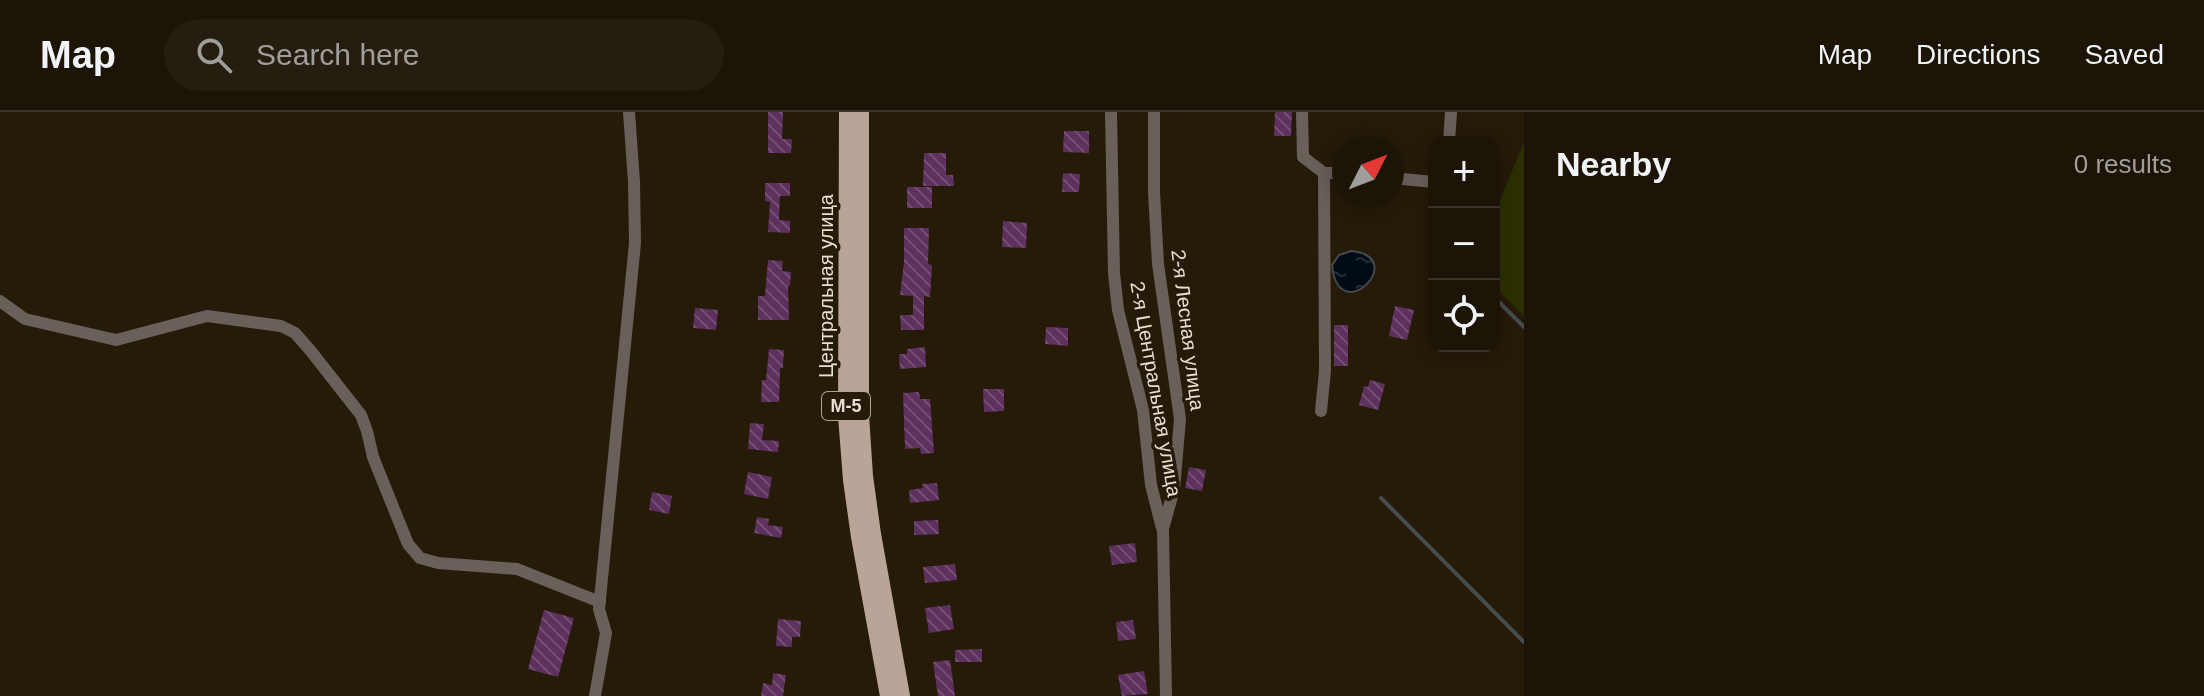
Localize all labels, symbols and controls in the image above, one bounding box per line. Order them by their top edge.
search box [164,19,724,91]
icon: search [192,33,236,77]
text: Map [40,34,116,76]
text: Search here [256,38,419,71]
text: Map [1818,39,1872,70]
text: Directions [1916,39,2041,70]
text: Saved [2085,39,2164,70]
north arrow [1332,136,1404,208]
map controls [1428,136,1500,352]
button: + [1428,136,1500,208]
text: Nearby [1556,145,1671,183]
text: 0 results [2074,149,2172,179]
street label: Центральная улица [815,193,837,378]
button: − [1428,208,1500,280]
street label: 2-я Лесная улица [1167,248,1209,413]
street label: 2-я Центральная улица [1126,280,1186,499]
button: locate [1428,280,1500,352]
road number: М-5 [822,392,870,420]

